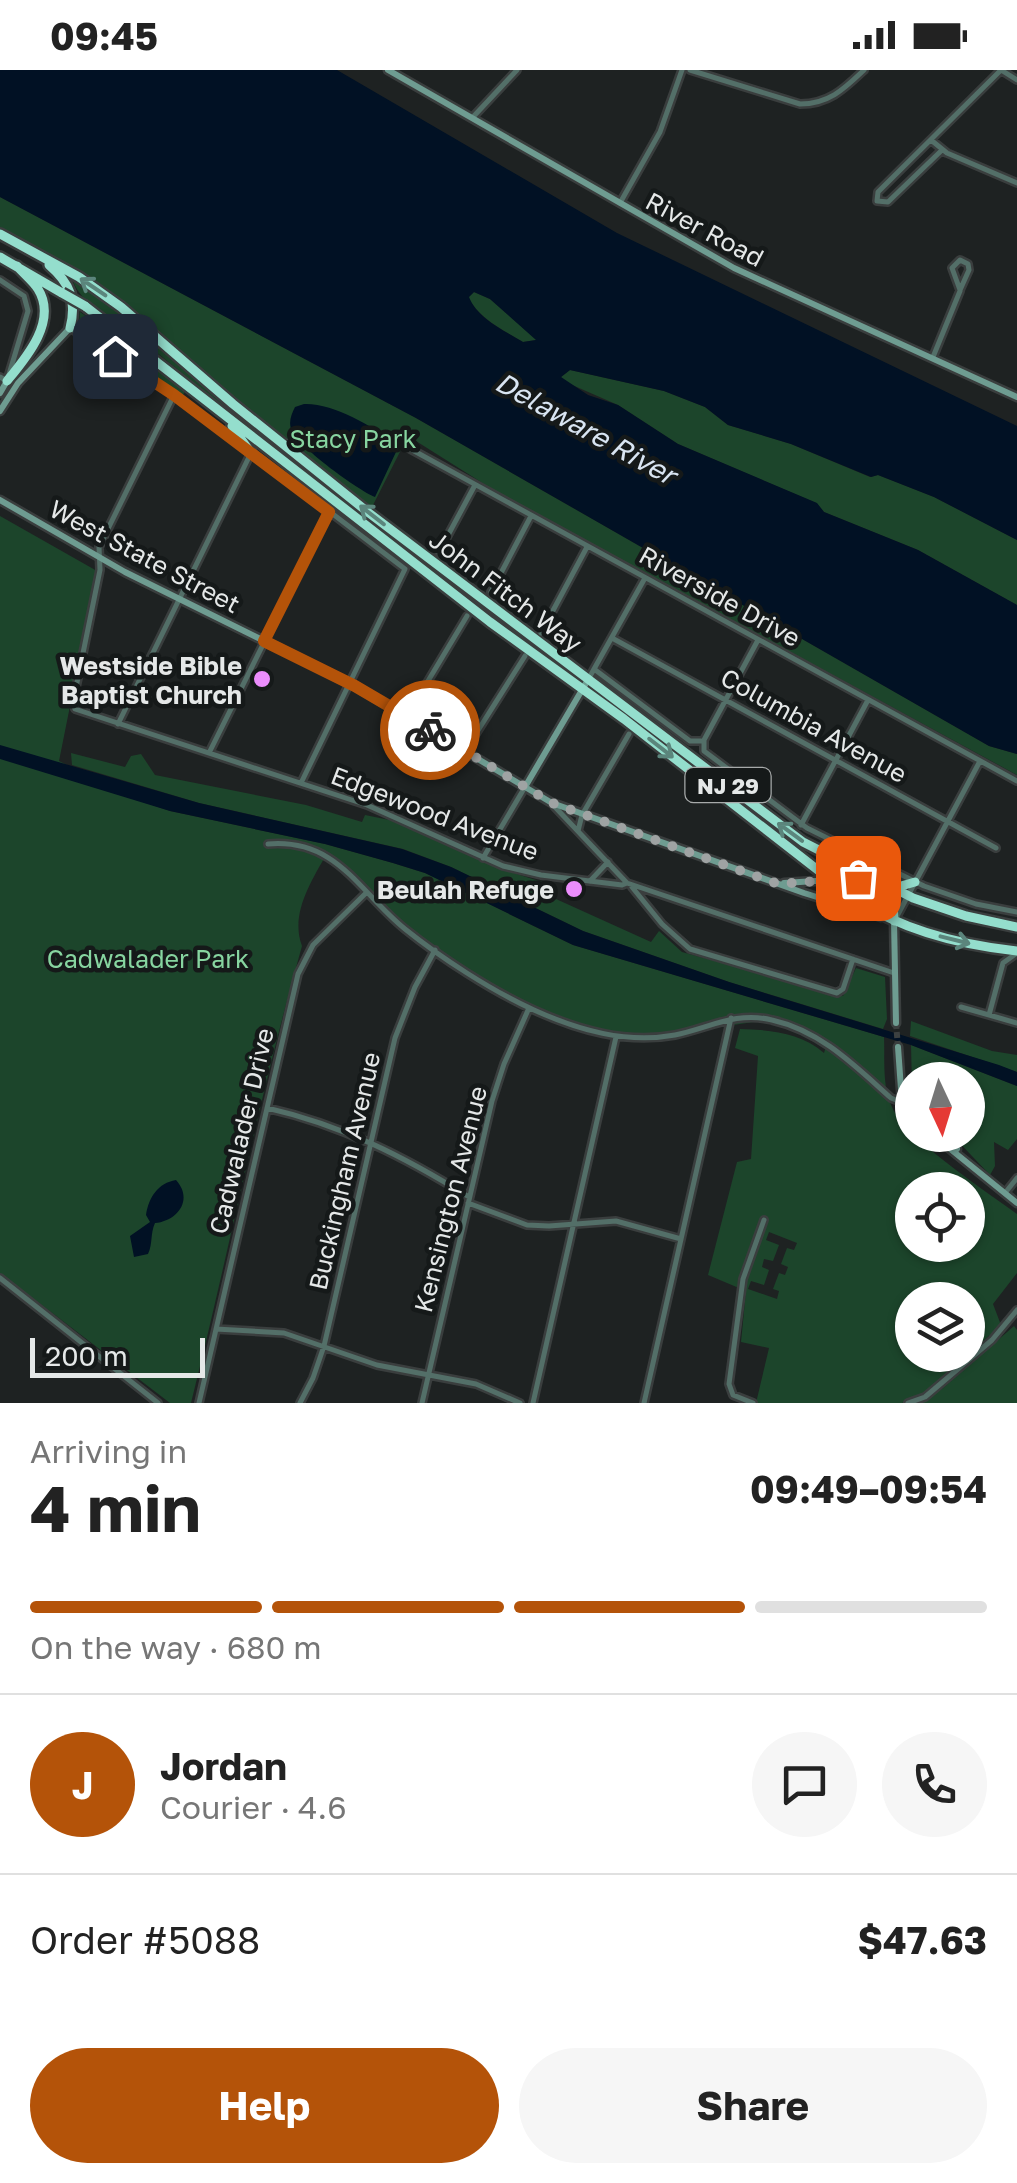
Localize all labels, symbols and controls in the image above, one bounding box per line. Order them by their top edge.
text: 09:45 [50,13,158,58]
street label: River Road [641,185,769,273]
one-way arrow [80,276,108,297]
pin [73,314,158,399]
icon: home [88,329,143,384]
water label: Delaware River [490,365,685,493]
park label: Stacy Park [289,423,417,454]
street label: West State Street [45,493,245,619]
one-way arrow [359,504,385,526]
street label: John Fitch Way [423,523,589,659]
street label: Riverside Drive [634,539,806,653]
place label: Westside Bible Baptist Church [60,650,242,710]
street label: Columbia Avenue [716,661,912,789]
marker: Westside Bible Baptist Church [251,668,273,690]
courier [380,680,480,780]
icon: bike [403,703,458,758]
one-way arrow [647,737,674,758]
street label: Edgewood Avenue [327,759,543,867]
road number: NJ 29 [686,768,770,802]
one-way arrow [777,822,804,843]
pin [816,836,901,921]
icon: bag [831,851,886,906]
place label: Beulah Refuge [377,874,554,905]
marker: Beulah Refuge [563,878,585,900]
one-way arrow [939,931,970,950]
park label: Cadwalader Park [47,943,249,974]
street label: Cadwalader Drive [202,1025,280,1237]
street label: Buckingham Avenue [302,1049,386,1293]
north arrow [895,1062,985,1152]
map controls [895,1062,985,1372]
street label: Kensington Avenue [407,1083,493,1315]
button: locate [895,1172,985,1262]
button: layers [895,1282,985,1372]
scale bar [30,1333,205,1378]
text: 200 m [45,1339,128,1372]
text: Arriving in [30,1432,187,1470]
text: 09:49–09:54 [750,1466,987,1511]
text: 4 min [30,1468,201,1546]
text: On the way · 680 m [30,1628,322,1666]
button: chat [752,1732,857,1837]
button: phone [882,1732,987,1837]
text: Jordan [160,1743,287,1788]
text: J [72,1762,93,1807]
text: Courier · 4.6 [160,1788,347,1826]
text: Order #5088 [30,1917,260,1962]
text: $47.63 [858,1917,987,1962]
button: Help [30,2048,499,2163]
button: Share [519,2048,987,2163]

